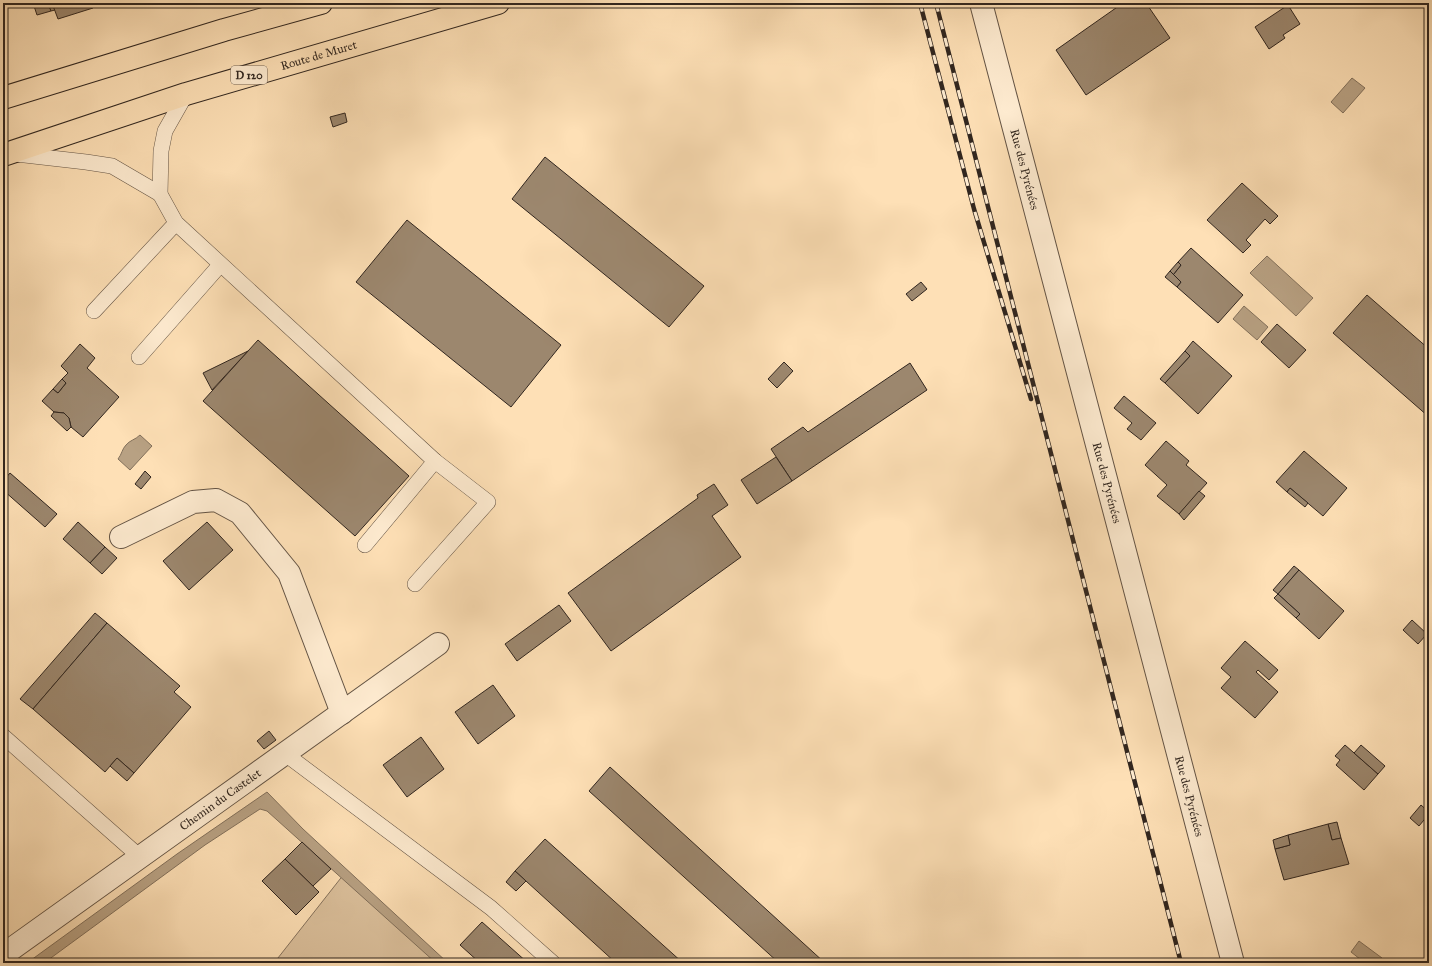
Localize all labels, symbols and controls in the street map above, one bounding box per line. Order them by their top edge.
street label: Route de Muret [279,37,359,73]
road number: D 120 [231,66,267,84]
street label: Rue des Pyrénées [1007,127,1042,211]
street label: Rue des Pyrénées [1090,441,1124,525]
street label: Rue des Pyrénées [1172,754,1207,838]
street label: Chemin du Castelet [177,765,264,834]

